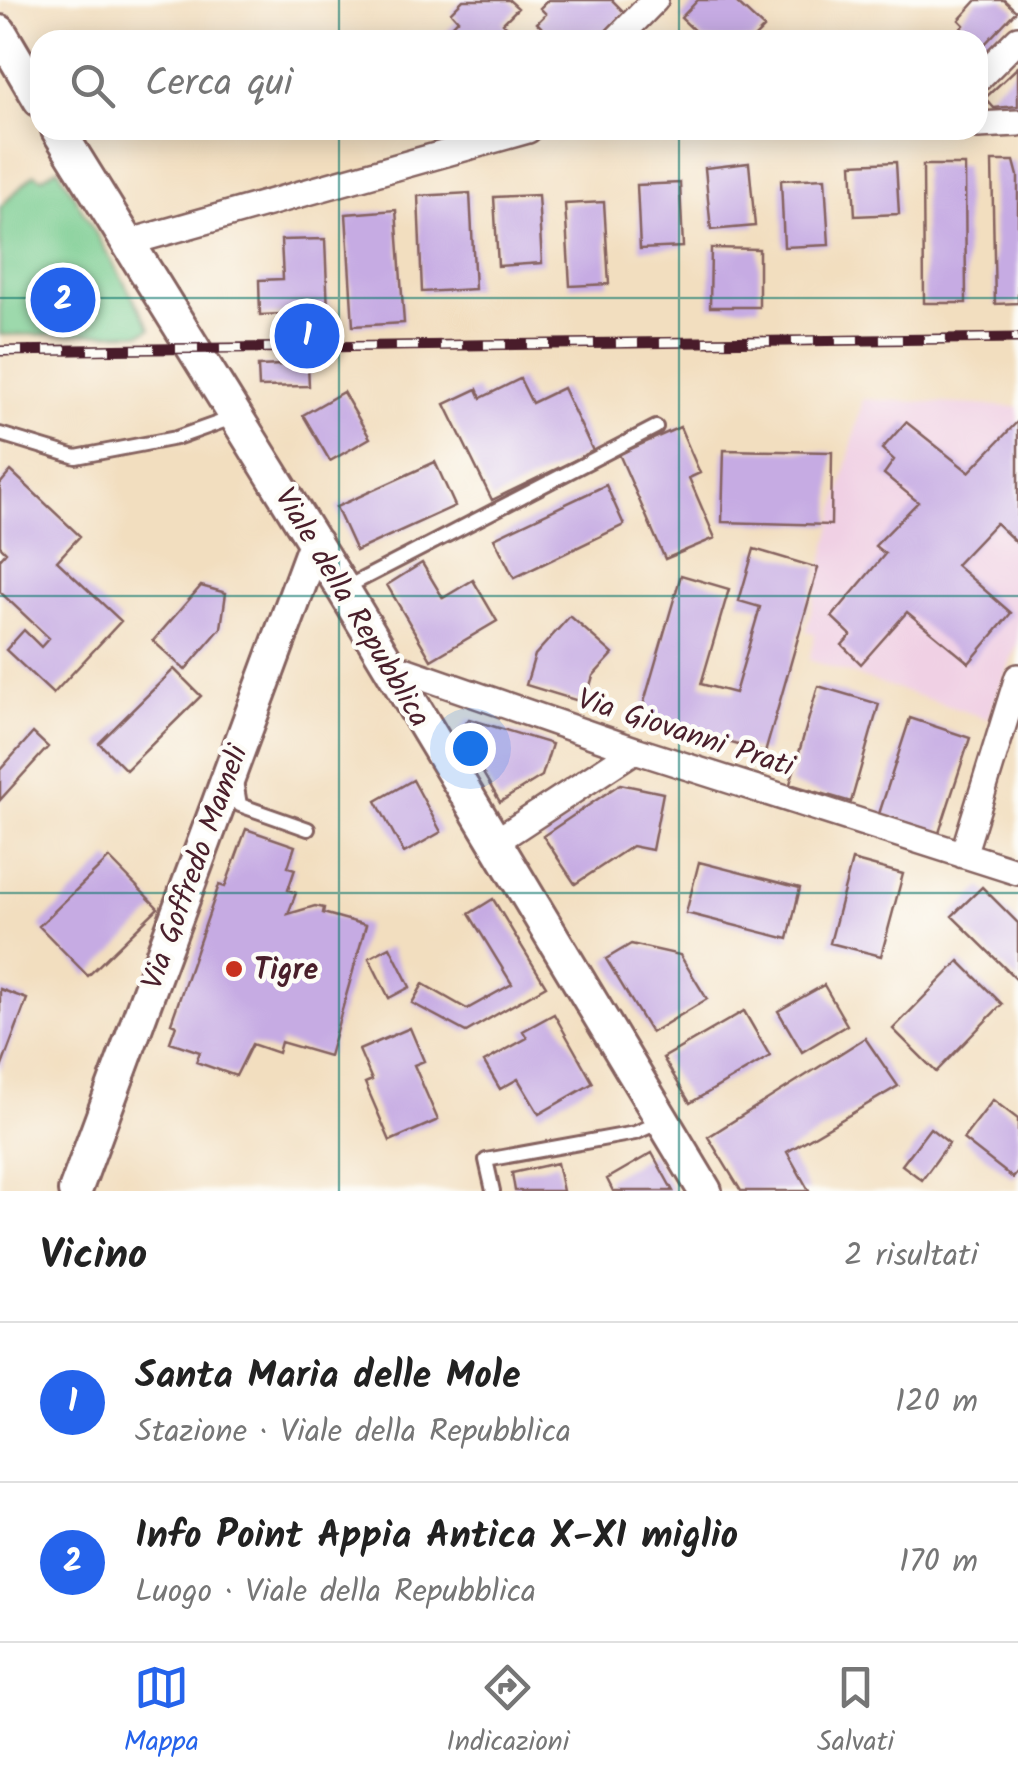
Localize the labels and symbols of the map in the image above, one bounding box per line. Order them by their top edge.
pin: 2 [30,262,96,338]
pin: 1 [274,298,340,374]
street label: Viale della Repubblica [261,479,442,737]
street label: Via Giovanni Prati [571,676,802,792]
your location [445,723,496,774]
street label: Via Goffredo Mameli [129,737,263,997]
place label: Tigre [254,947,318,995]
marker: Tigre [223,958,245,980]

